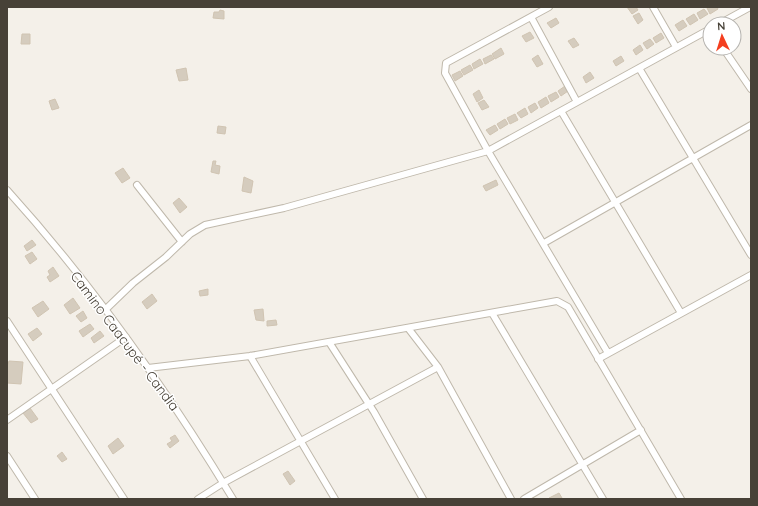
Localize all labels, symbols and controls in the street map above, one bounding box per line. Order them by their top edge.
north arrow [702,16,742,56]
text: N [717,19,726,33]
street label: Camino Caacupé - Candia [67,268,183,414]

